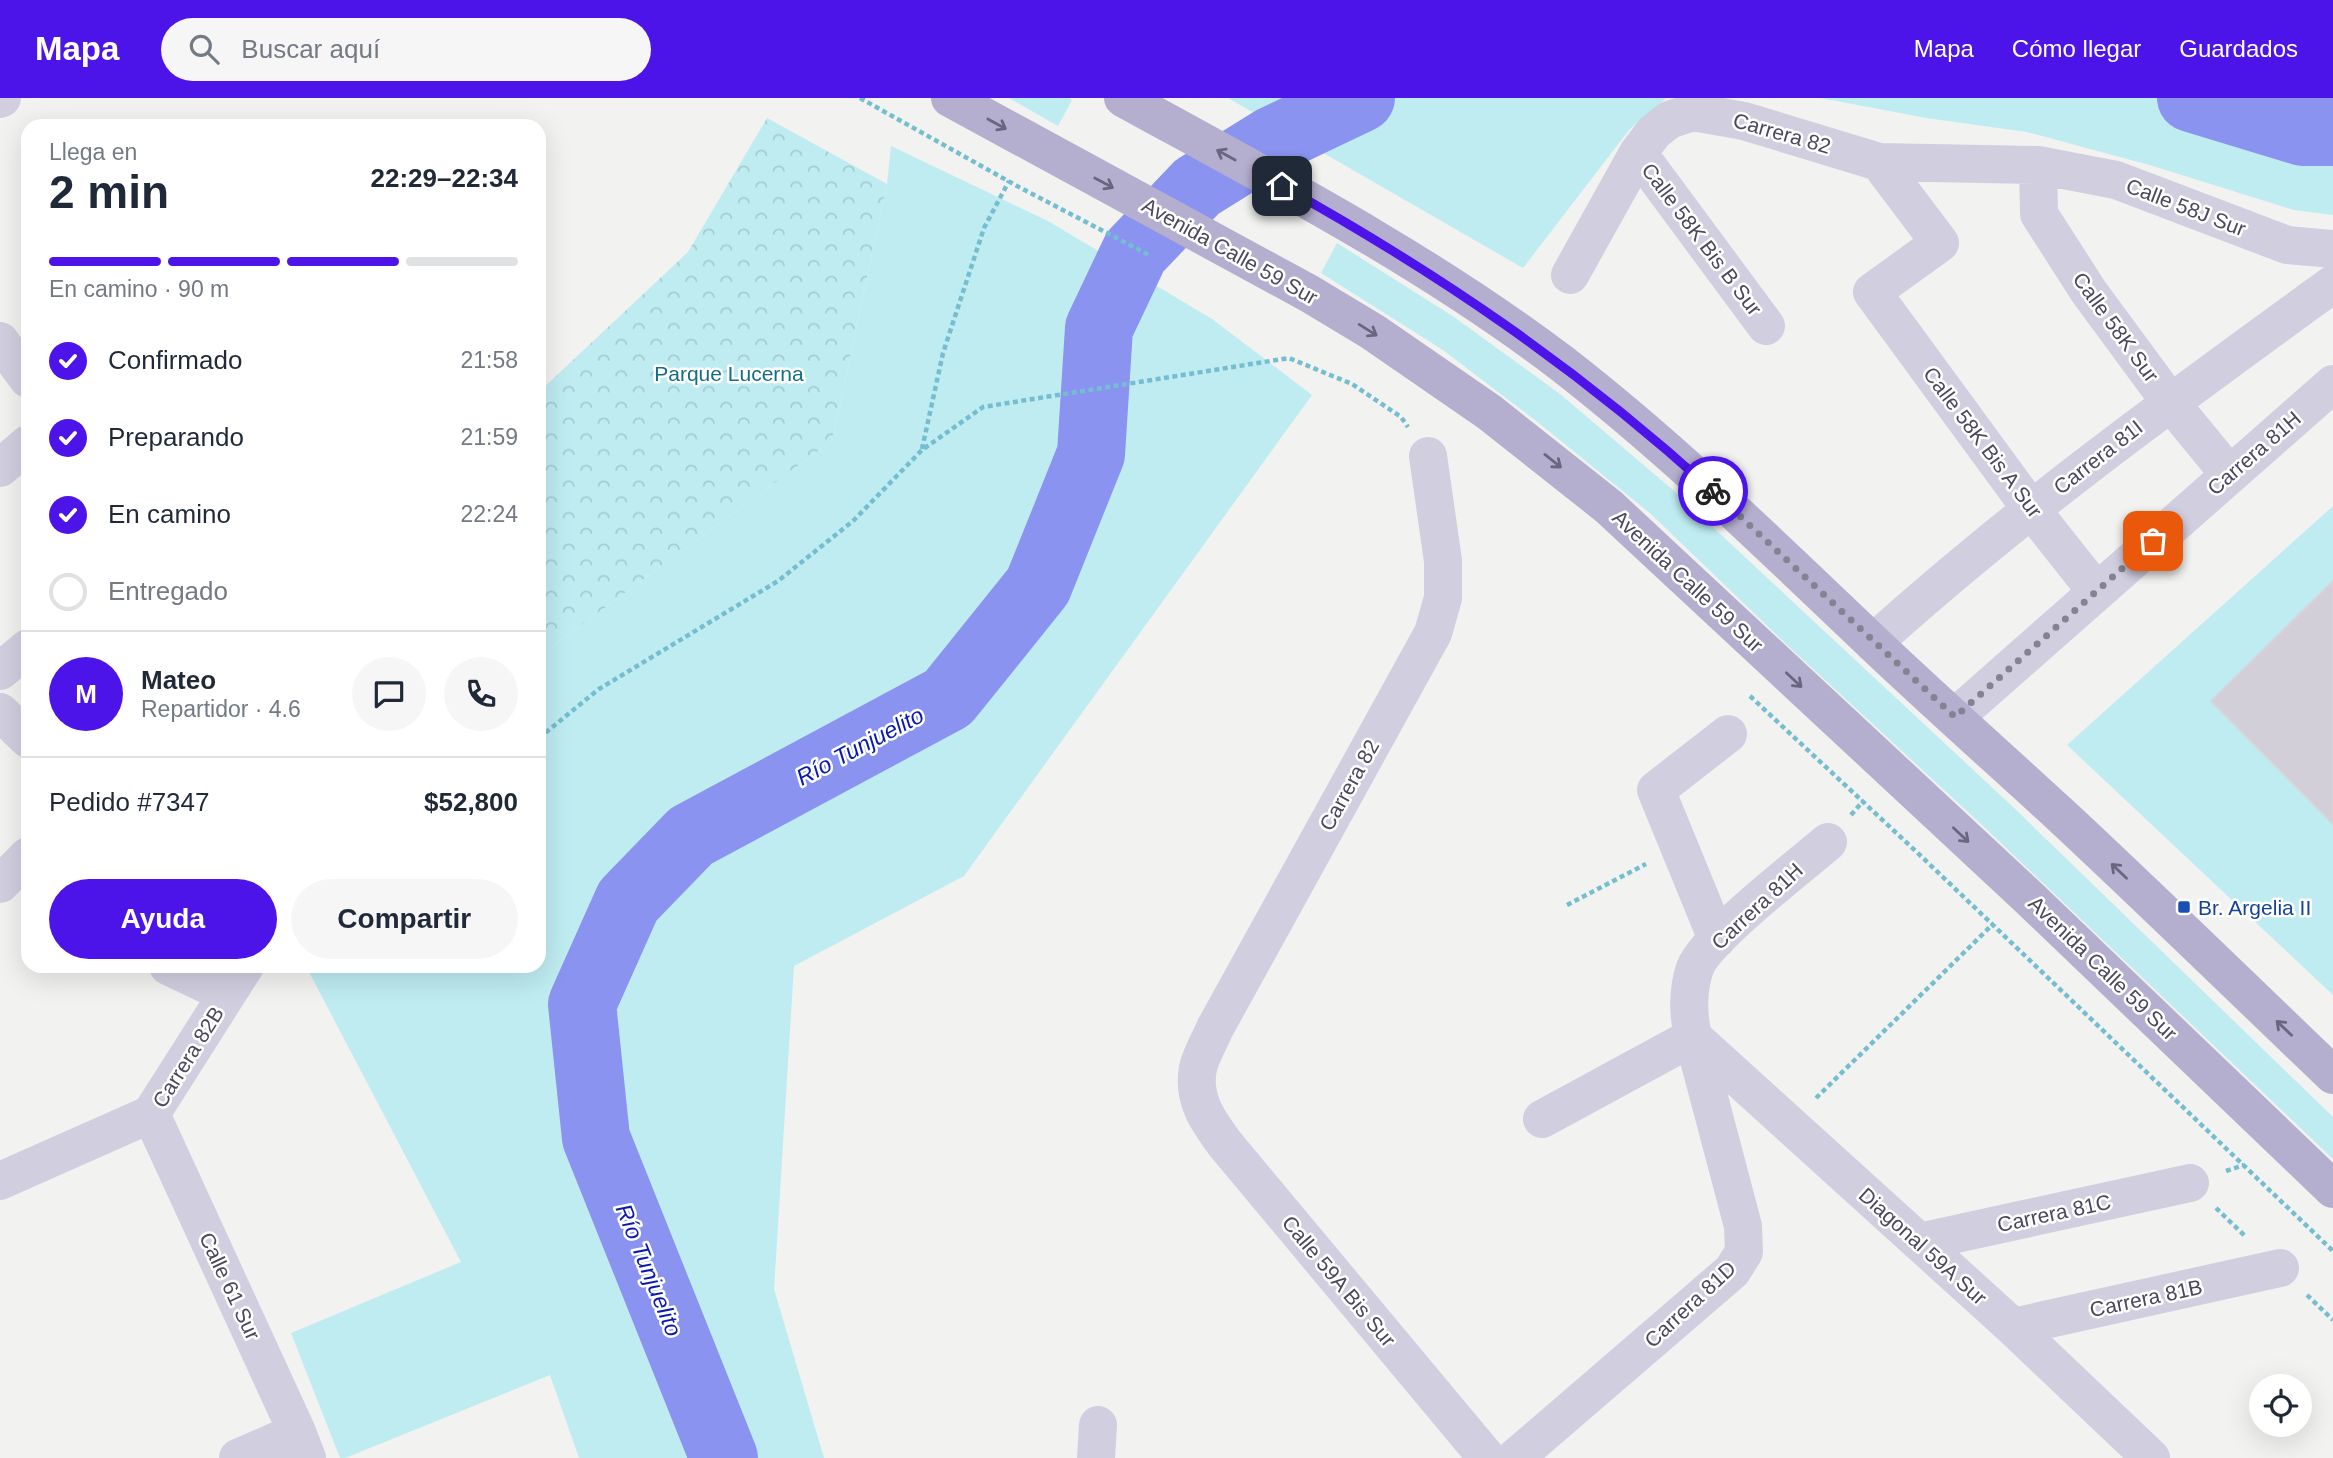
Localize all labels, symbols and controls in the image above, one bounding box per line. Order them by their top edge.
search box [161,18,651,81]
text: Mapa [35,30,119,67]
icon: search [185,30,223,68]
text: Buscar aquí [241,34,380,64]
text: Mapa [1914,35,1974,62]
text: Cómo llegar [2012,35,2141,62]
text: Guardados [2179,35,2298,62]
street label: Carrera 82 [1731,108,1833,158]
one-way arrow [986,118,1007,131]
text: Llega en [49,139,137,165]
one-way arrow [1216,147,1236,161]
pin [1252,156,1312,216]
street label: Calle 58K Bis B Sur [1637,158,1767,320]
text: 22:29–22:34 [371,163,518,193]
text: 2 min [49,166,169,218]
icon: home [1263,167,1301,205]
street label: Calle 58J Sur [2123,174,2249,240]
one-way arrow [1093,176,1114,190]
street label: Avenida Calle 59 Sur [1138,193,1322,309]
street label: Calle 58K Sur [2069,268,2163,386]
text: En camino · 90 m [49,276,229,302]
one-way arrow [1358,322,1377,337]
icon: check [49,342,87,380]
text: Confirmado [108,345,242,375]
text: 21:58 [460,347,518,373]
park label: Parque Lucerna [654,362,804,385]
street label: Calle 58K Bis A Sur [1919,362,2047,522]
street label: Carrera 81H [2203,406,2305,500]
street label: Carrera 81I [2049,415,2147,499]
icon: check [49,419,87,457]
text: Preparando [108,422,244,452]
text: 21:59 [460,424,518,450]
one-way arrow [1544,454,1562,469]
courier [1678,456,1748,526]
icon: bike [1694,472,1732,510]
icon: check [49,496,87,534]
text: En camino [108,499,231,529]
text: 22:24 [460,501,518,527]
street label: Avenida Calle 59 Sur [1608,505,1768,657]
pin [2123,511,2183,571]
icon: bag [2134,522,2172,560]
text: Entregado [108,576,228,606]
button: chat [352,657,426,731]
button: phone [444,657,518,731]
text: Mateo [141,665,216,695]
one-way arrow [1785,672,1802,689]
text: M [75,679,97,709]
text: Repartidor · 4.6 [141,696,301,722]
water label: Río Tunjuelito [792,702,928,790]
street label: Carrera 82 [1315,736,1383,834]
text: Pedido #7347 [49,787,209,817]
text: $52,800 [424,787,518,817]
one-way arrow [1952,826,1969,843]
street label: Carrera 81H [1707,858,1807,954]
one-way arrow [2111,863,2128,880]
button: Ayuda [49,879,277,959]
button: Compartir [291,879,518,959]
street label: Avenida Calle 59 Sur [2024,891,2182,1045]
place label: Br. Argelia II [2198,896,2311,919]
marker: Br. Argelia II [2176,899,2192,915]
street label: Carrera 82B [148,1002,228,1112]
one-way arrow [2276,1020,2293,1037]
street label: Diagonal 59A Sur [1855,1183,1991,1309]
street label: Carrera 81C [1995,1190,2113,1236]
water label: Río Tunjuelito [611,1200,687,1340]
street label: Calle 59A Bis Sur [1278,1211,1400,1351]
street label: Calle 61 Sur [195,1229,265,1343]
street label: Carrera 81D [1640,1256,1740,1352]
street label: Carrera 81B [2088,1275,2204,1321]
map controls [2249,1374,2312,1437]
button: locate [2249,1374,2312,1437]

